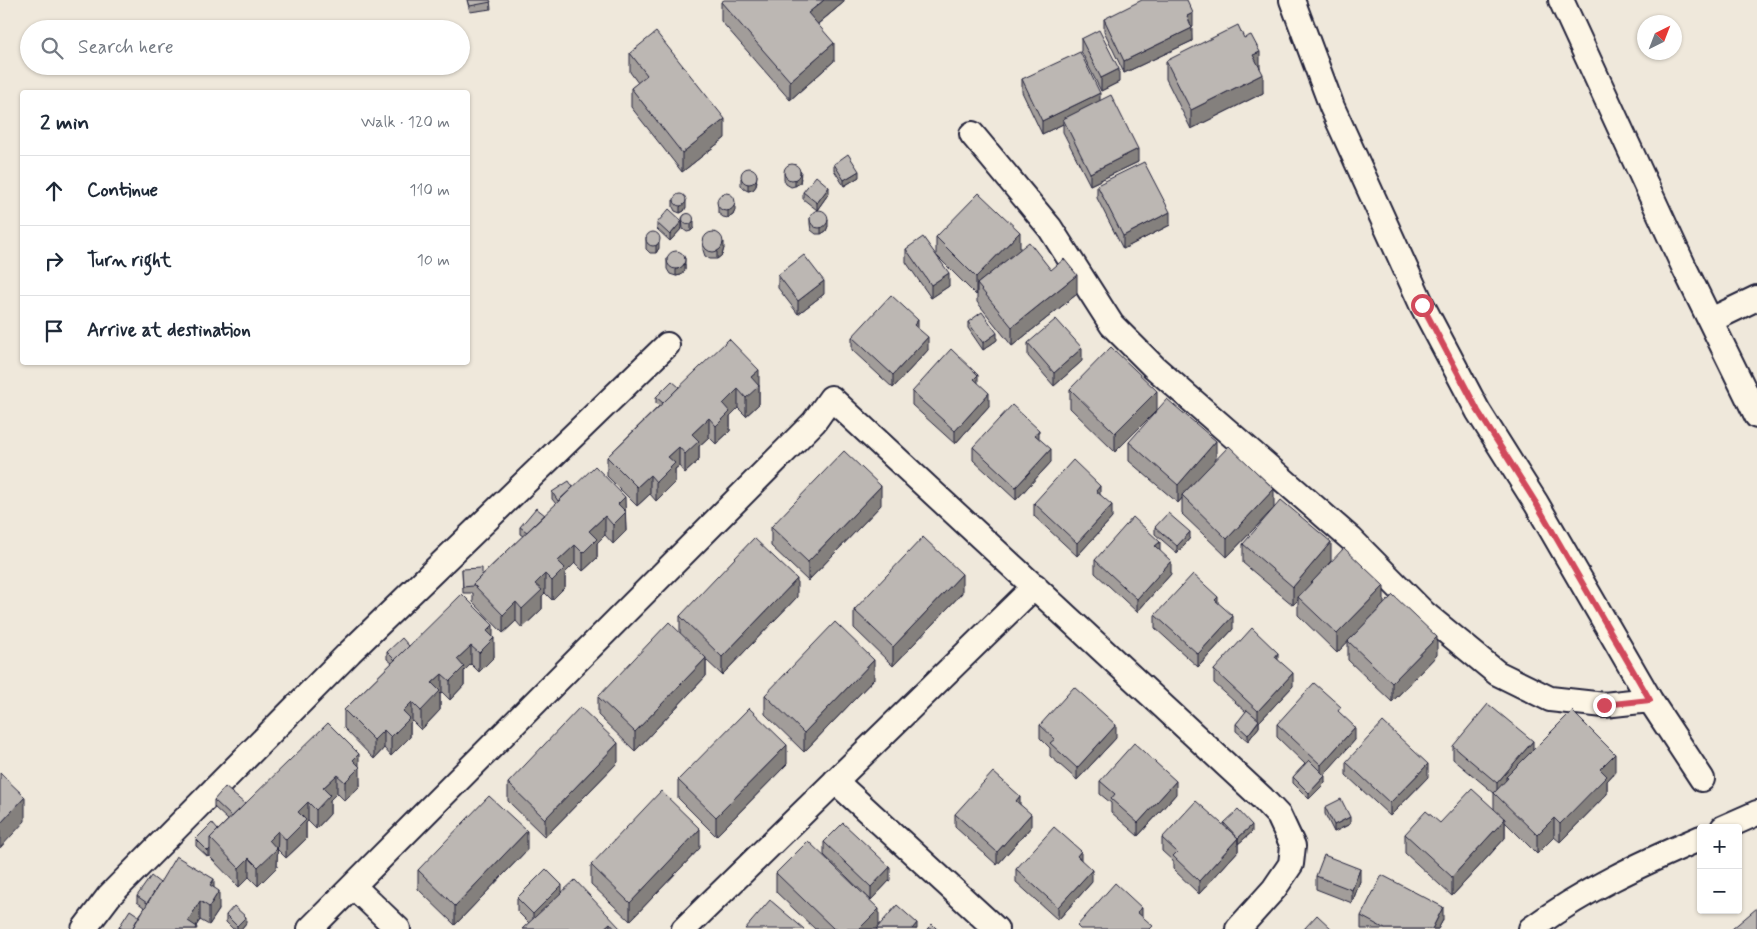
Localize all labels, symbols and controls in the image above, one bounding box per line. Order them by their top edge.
north arrow [1637,15,1682,60]
search box [20,20,470,75]
icon: search [38,34,66,62]
text: Search here [78,35,174,60]
text: 2 min [40,109,89,137]
text: Walk · 120 m [361,112,450,133]
icon: ahead [40,177,68,205]
text: Continue [87,178,158,203]
text: 110 m [409,180,450,201]
icon: right [40,247,68,275]
text: Turn right [87,248,171,273]
text: 10 m [417,250,450,271]
route start [1411,294,1434,317]
icon: arrive [40,317,68,345]
text: Arrive at destination [87,318,251,343]
route end [1593,694,1616,717]
map controls [1697,824,1742,914]
button: + [1697,824,1742,869]
button: − [1697,869,1742,914]

